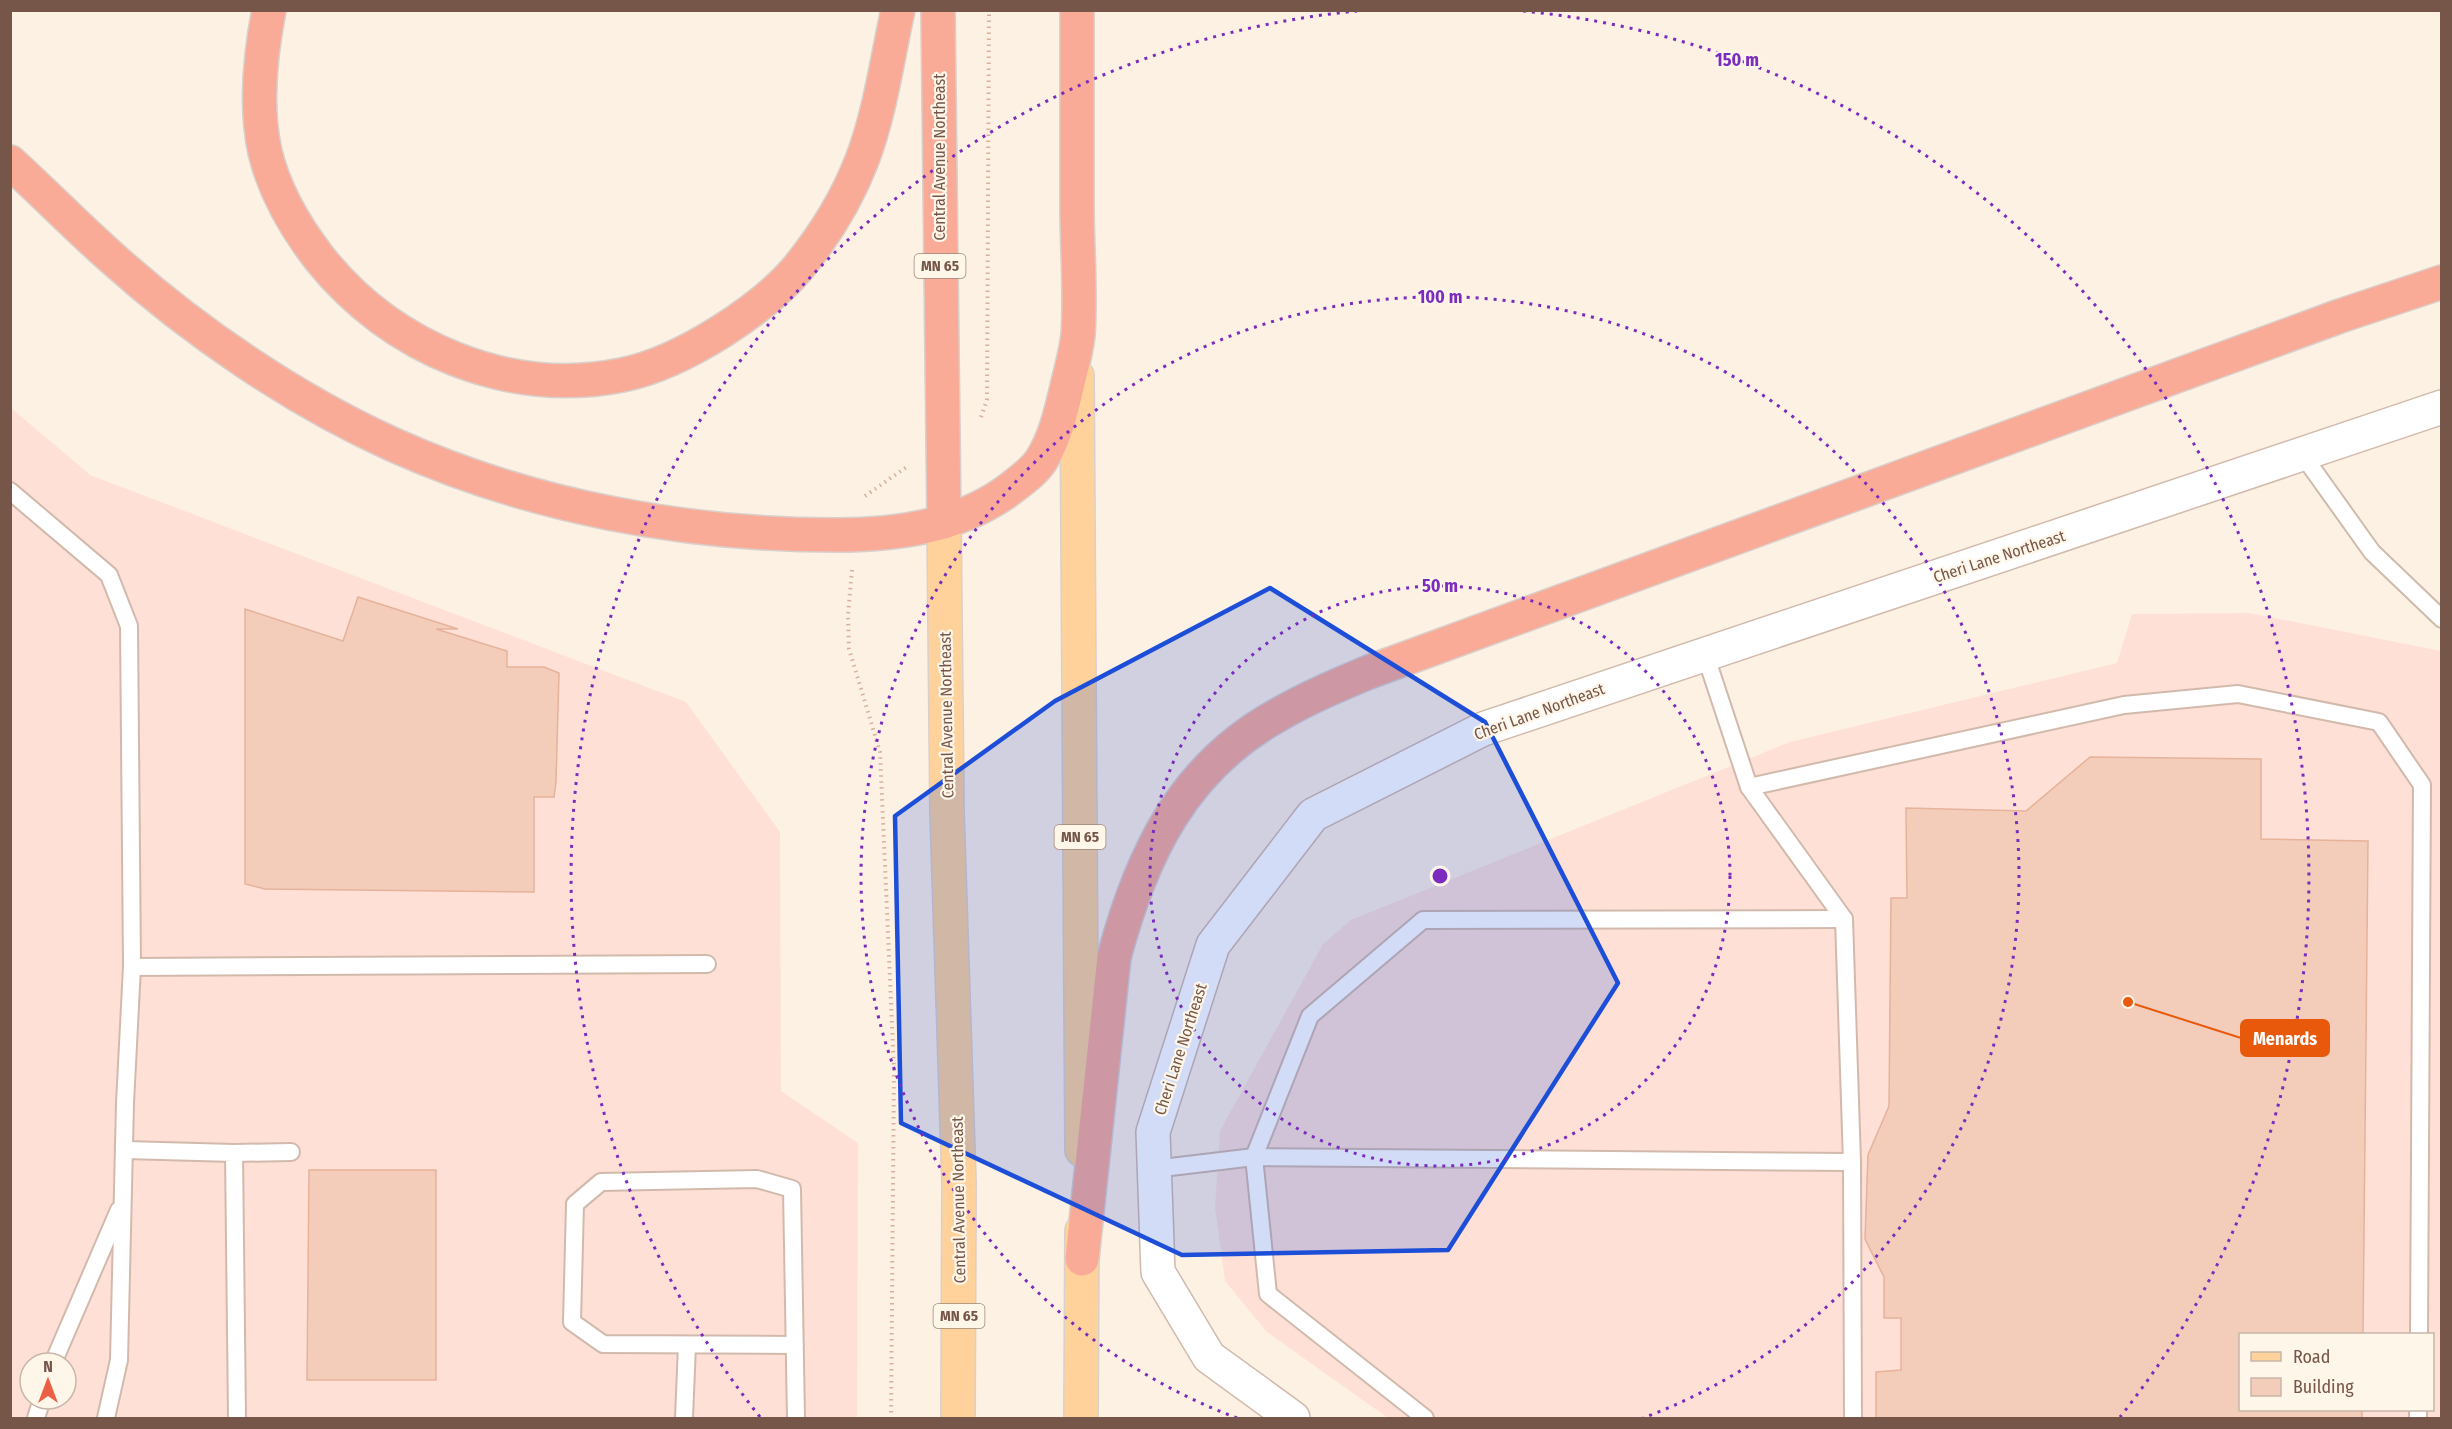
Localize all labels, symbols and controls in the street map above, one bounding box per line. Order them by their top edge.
text: 150 m [1715,49,1759,71]
street label: Central Avenue Northeast [930,73,949,240]
road number: MN 65 [914,254,966,278]
text: 100 m [1418,286,1462,308]
street label: Cheri Lane Northeast [1931,526,2068,587]
text: 50 m [1422,575,1458,597]
street label: Central Avenue Northeast [936,631,957,799]
street label: Cheri Lane Northeast [1471,679,1608,744]
road number: MN 65 [1054,825,1106,849]
centre of rings [1430,866,1450,886]
street label: Cheri Lane Northeast [1150,980,1211,1117]
callout: Menards [2241,1020,2329,1056]
text: Menards [2253,1028,2317,1050]
street label: Central Avenue Northeast [948,1116,969,1284]
road number: MN 65 [934,1304,984,1328]
legend [2239,1333,2434,1411]
text: Road [2293,1346,2330,1368]
north arrow [18,1351,78,1411]
text: N [43,1357,53,1376]
text: Building [2293,1376,2354,1398]

